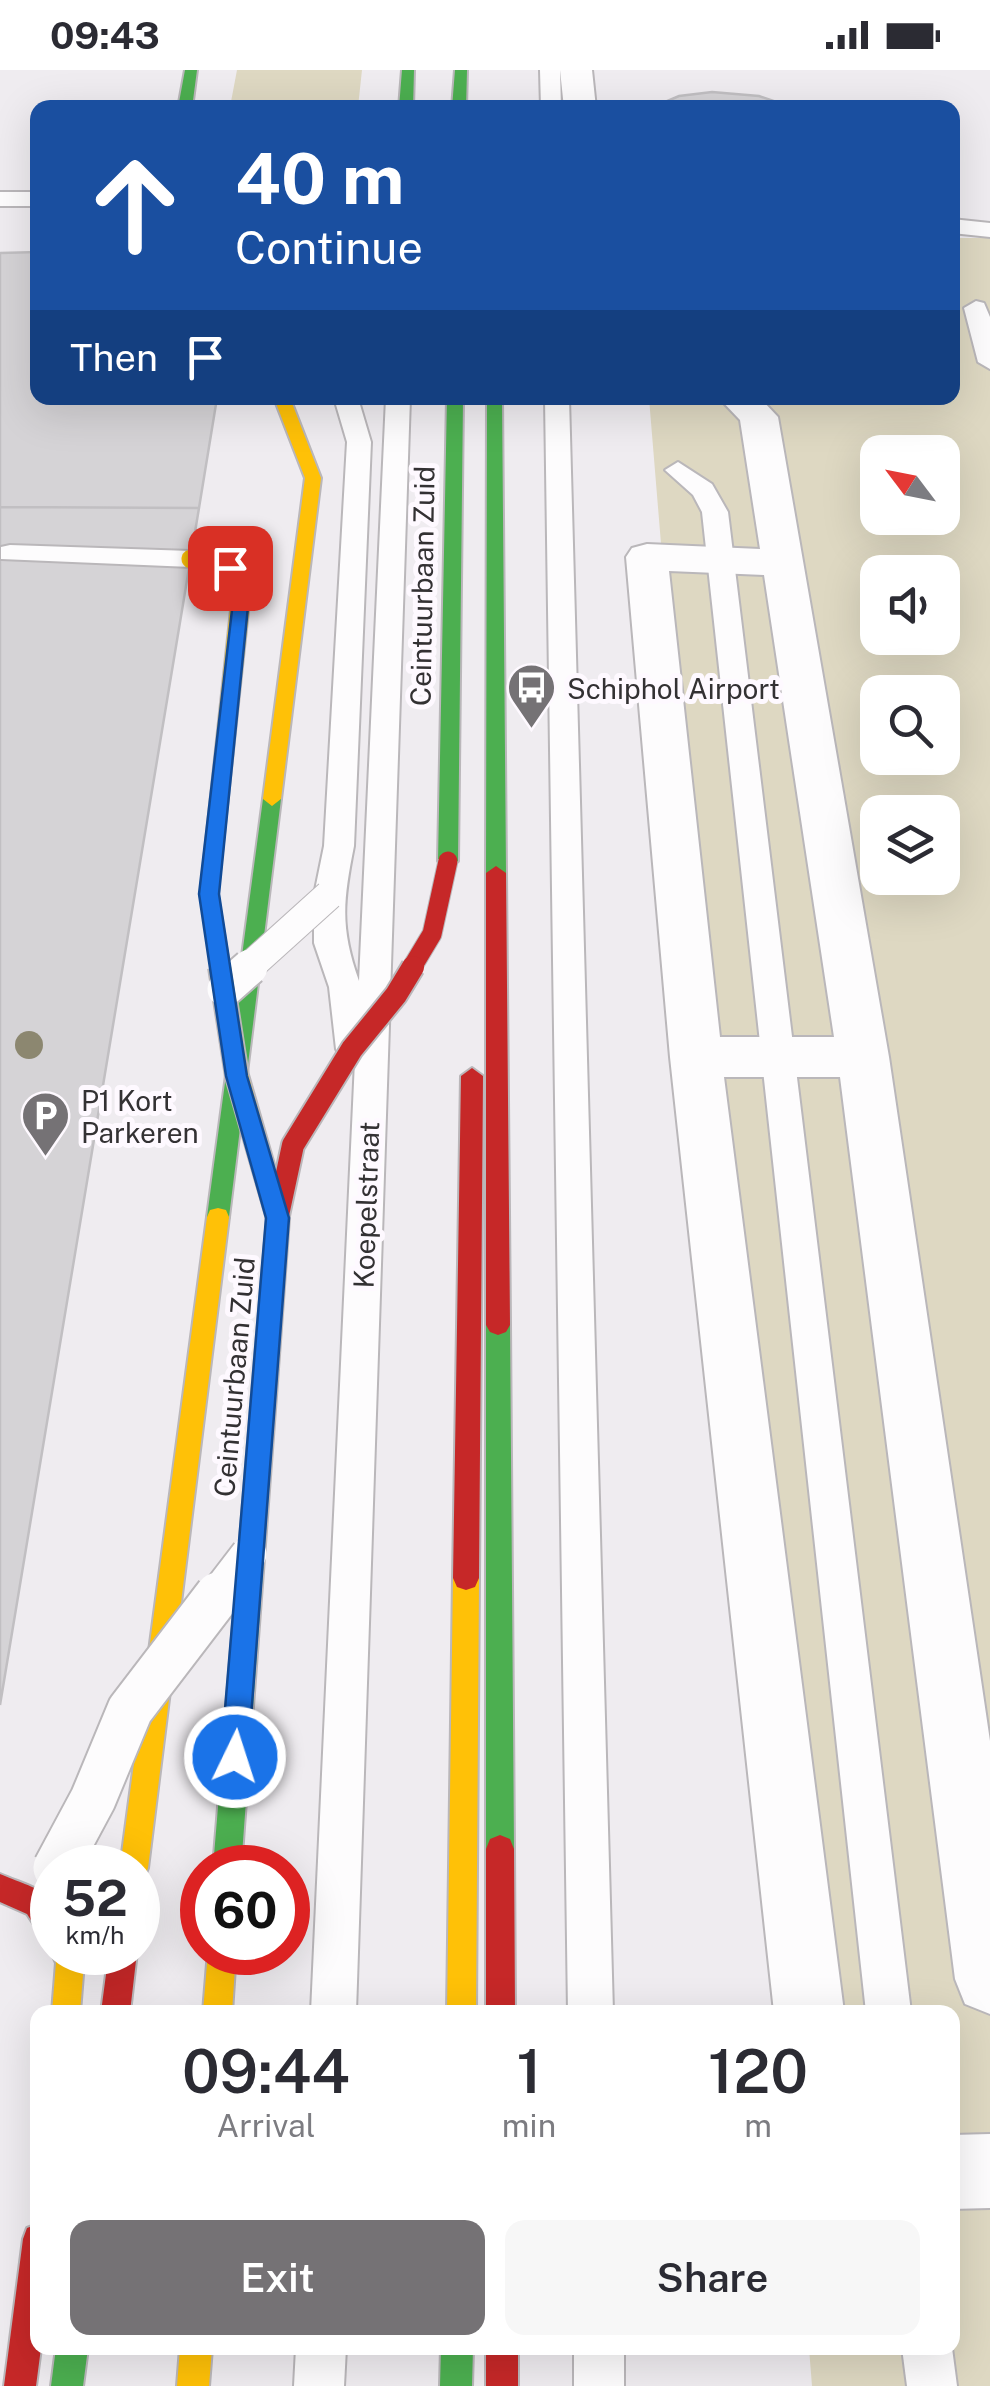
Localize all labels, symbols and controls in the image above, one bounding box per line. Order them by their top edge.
text: 09:43 [50,13,160,58]
text: 40 m [235,137,405,220]
icon: ahead [70,140,200,270]
text: Continue [235,221,423,274]
icon: arrive [178,330,233,385]
text: Then [70,335,158,380]
north arrow [860,435,960,535]
map controls [860,435,960,895]
street label: Ceintuurbaan Zuid [403,466,441,706]
pin [188,526,273,611]
icon: arrive [203,541,258,596]
button: sound [860,555,960,655]
bus stop icon: Schiphol Airport [506,662,558,730]
place label: Schiphol Airport [567,672,780,705]
button: search [860,675,960,775]
button: layers [860,795,960,895]
place label: P1 Kort Parkeren [81,1084,199,1149]
parking icon: P1 Kort Parkeren [20,1090,72,1158]
street label: Koepelstraat [347,1121,385,1289]
street label: Ceintuurbaan Zuid [207,1256,261,1498]
position arrow [183,1705,287,1809]
speed limit sign: 60 [180,1845,310,1975]
text: 52 [62,1868,128,1927]
text: km/h [66,1920,124,1950]
text: 09:44 [182,2036,350,2107]
text: 1 [516,2036,542,2107]
text: 120 [708,2036,808,2107]
text: Arrival [217,2107,315,2144]
text: min [502,2107,556,2144]
text: m [744,2107,772,2144]
button: Exit [70,2220,485,2335]
button: Share [505,2220,920,2335]

